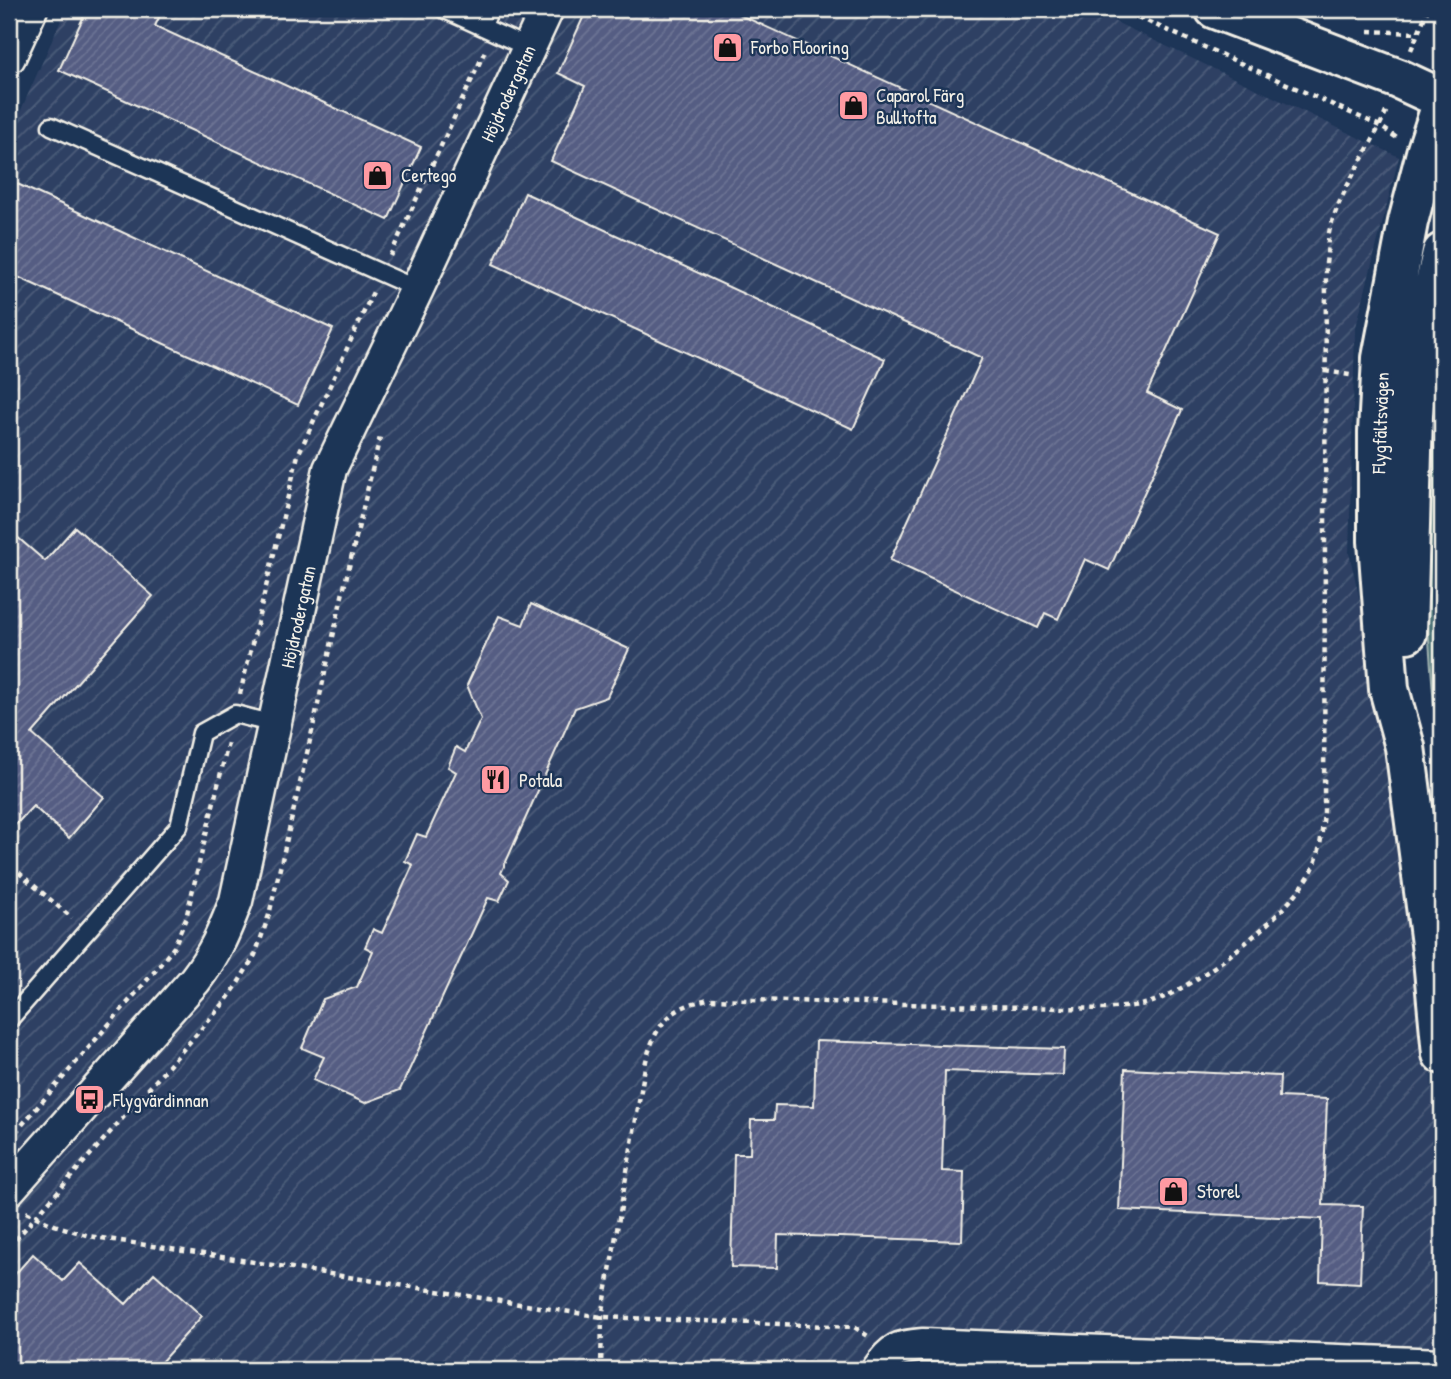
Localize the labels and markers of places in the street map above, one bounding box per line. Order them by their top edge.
shop icon: Forbo Flooring [711,30,745,64]
place label: Forbo Flooring [750,34,849,60]
place label: Caparol Färg Bulltofta [876,82,964,130]
shop icon: Caparol Färg Bulltofta [836,89,870,123]
shop icon: Certego [361,158,395,192]
place label: Certego [401,162,457,188]
restaurant icon: Potala [479,763,513,797]
place label: Potala [519,767,563,793]
bus stop icon: Flygvärdinnan [73,1083,107,1117]
place label: Flygvärdinnan [112,1087,209,1113]
shop icon: Storel [1157,1174,1191,1208]
place label: Storel [1197,1178,1241,1204]

